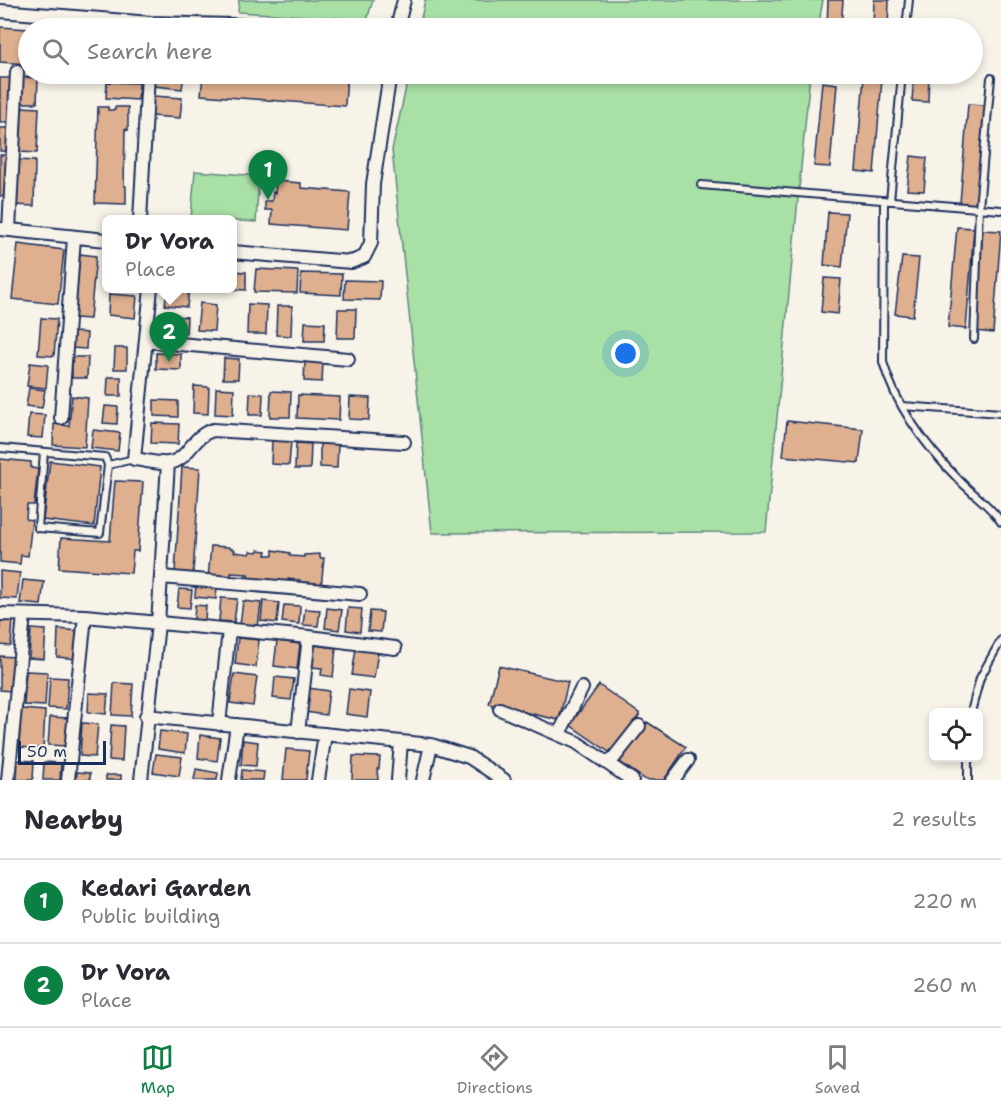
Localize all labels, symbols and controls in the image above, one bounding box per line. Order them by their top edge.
search box [18,18,983,84]
icon: search [39,35,72,68]
text: Search here [87,37,213,66]
pin: 1 [248,150,288,200]
popup [102,215,237,293]
text: Dr Vora [125,227,214,256]
text: Place [125,256,176,282]
pin: 2 [150,312,188,362]
your location [611,339,640,368]
map controls [929,708,983,762]
button: locate [929,708,983,762]
scale bar [18,738,106,766]
text: 50 m [27,741,67,762]
text: Nearby [24,802,123,837]
text: 2 results [891,806,977,832]
text: Kedari Garden [81,874,251,903]
text: 1 [39,888,48,914]
text: 220 m [913,888,977,914]
text: Public building [81,903,220,929]
text: Dr Vora [81,958,170,987]
text: 2 [37,972,51,998]
text: 260 m [912,972,977,998]
text: Place [81,987,132,1013]
tab: Map [141,1041,175,1098]
tab: Directions [457,1041,533,1098]
tab: Saved [815,1041,860,1098]

